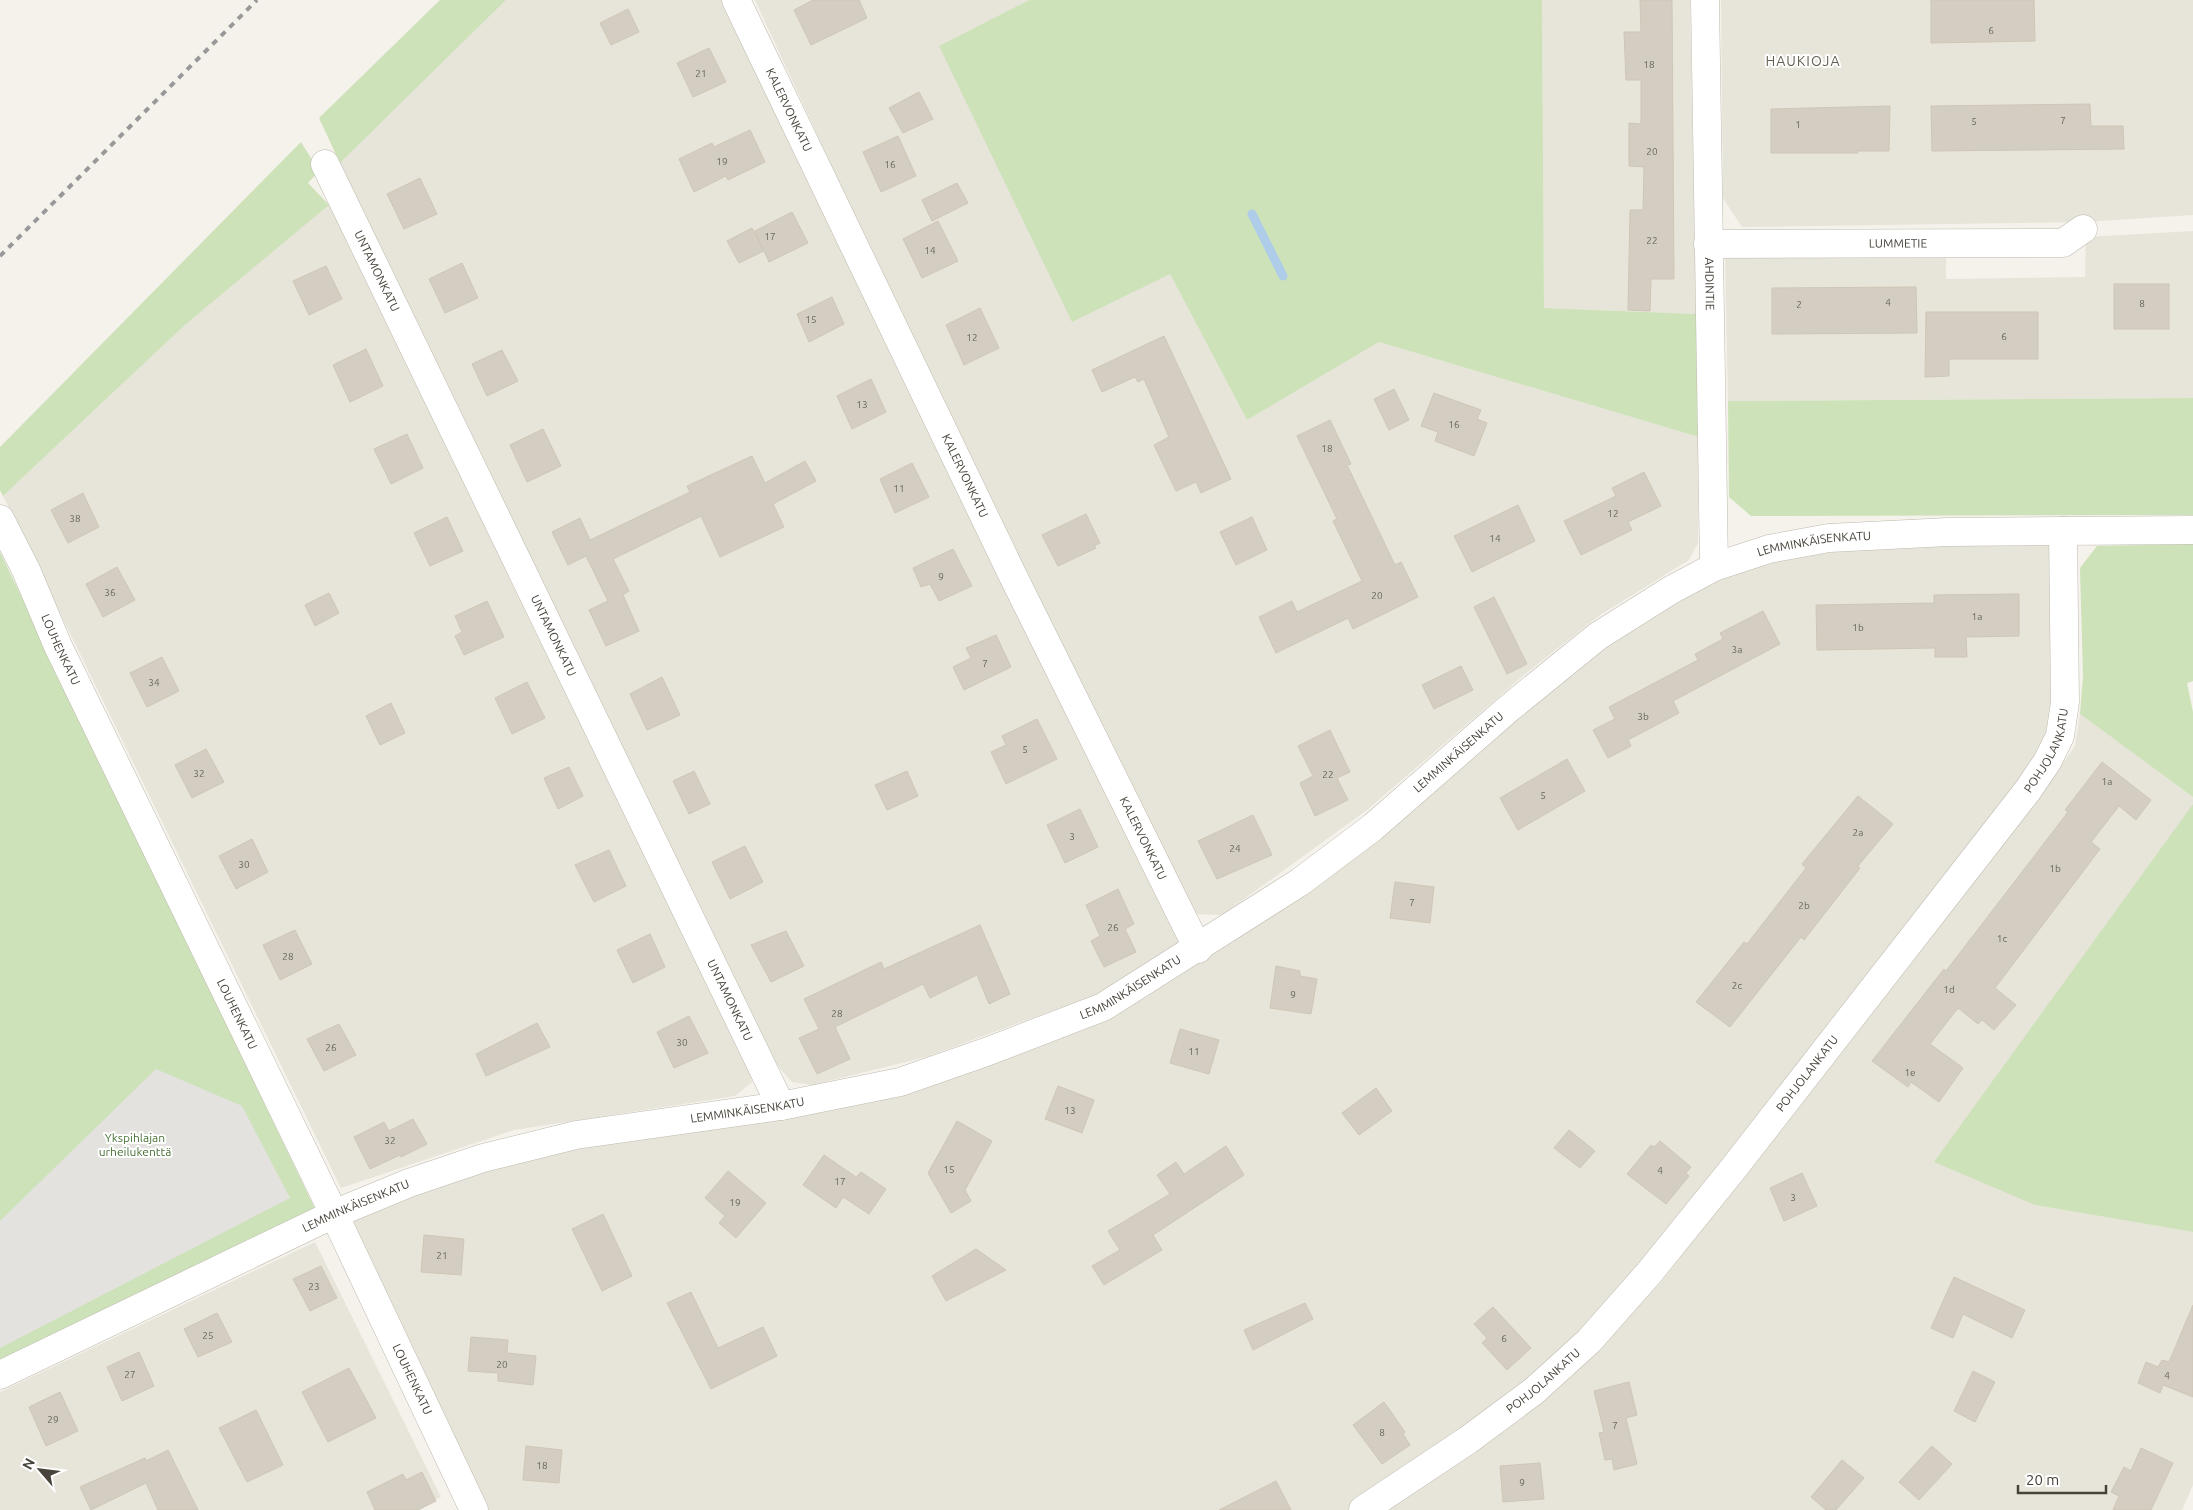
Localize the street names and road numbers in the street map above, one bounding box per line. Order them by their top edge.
street label: KALERVONKATU [764,66,815,154]
street label: UNTAMONKATU [352,228,402,314]
street label: LUMMETIE [1869,236,1927,250]
street label: AHDINTIE [1703,257,1717,311]
street label: KALERVONKATU [940,432,991,519]
street label: LEMMINKÄISENKATU [1755,529,1871,558]
street label: UNTAMONKATU [529,593,579,678]
street label: LOUHENKATU [39,612,83,687]
street label: POHJOLANKATU [2021,707,2070,795]
street label: LEMMINKÄISENKATU [1410,709,1506,795]
street label: KALERVONKATU [1118,794,1170,882]
street label: LEMMINKÄISENKATU [1078,952,1183,1021]
street label: UNTAMONKATU [705,957,755,1043]
street label: LOUHENKATU [215,977,260,1051]
street label: POHJOLANKATU [1773,1033,1840,1114]
street label: LEMMINKÄISENKATU [689,1094,806,1125]
street label: LEMMINKÄISENKATU [300,1177,411,1234]
street label: LOUHENKATU [390,1342,435,1416]
street label: POHJOLANKATU [1504,1345,1582,1415]

